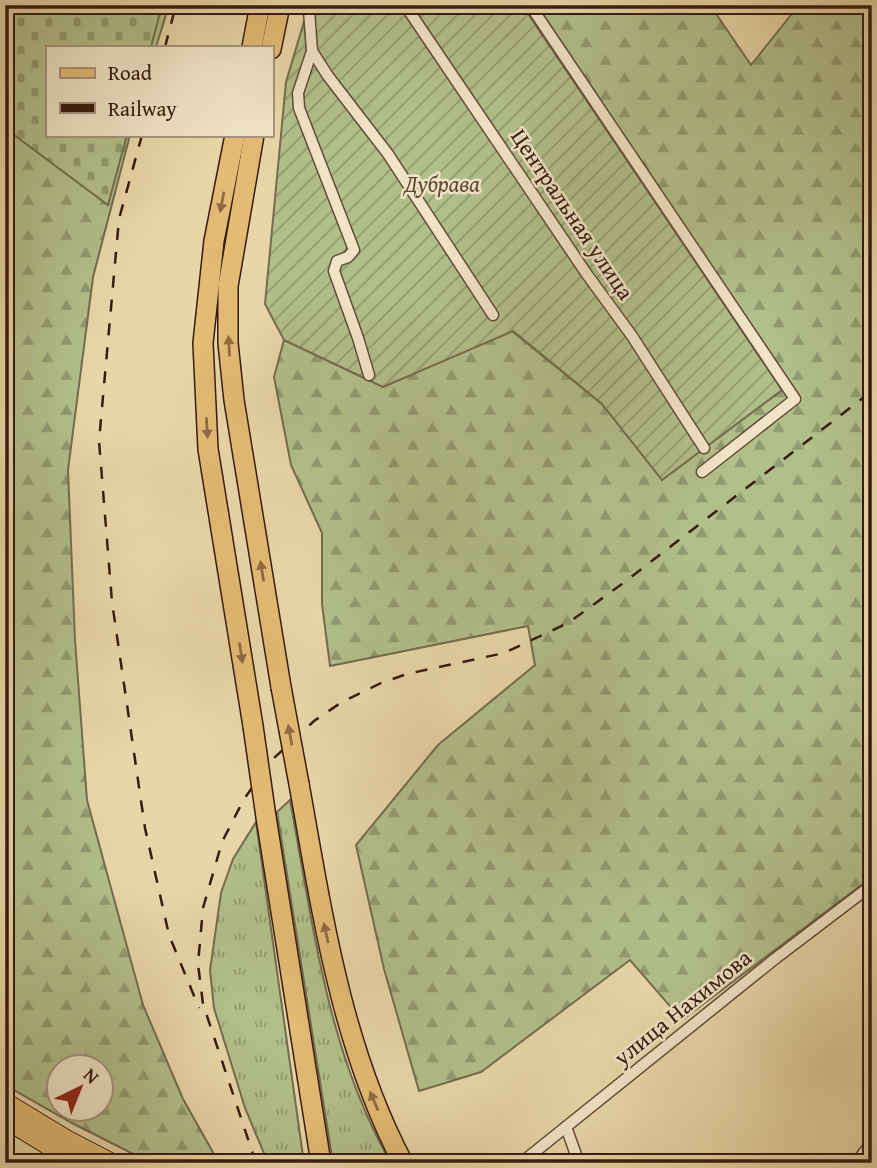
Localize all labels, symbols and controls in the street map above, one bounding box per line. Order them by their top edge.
legend [46,46,273,136]
text: Road [108,57,153,88]
text: Railway [108,93,177,124]
street label: Центральная улица [503,122,643,306]
park label: Дубрава [402,167,480,200]
one-way arrow [216,191,227,213]
one-way arrow [223,335,234,357]
one-way arrow [202,417,213,439]
one-way arrow [256,560,267,582]
one-way arrow [236,642,247,664]
one-way arrow [284,724,295,746]
one-way arrow [320,922,331,944]
street label: улица Нахимова [605,941,758,1074]
north arrow [46,1052,116,1122]
text: N [77,1061,106,1090]
one-way arrow [369,1090,380,1111]

